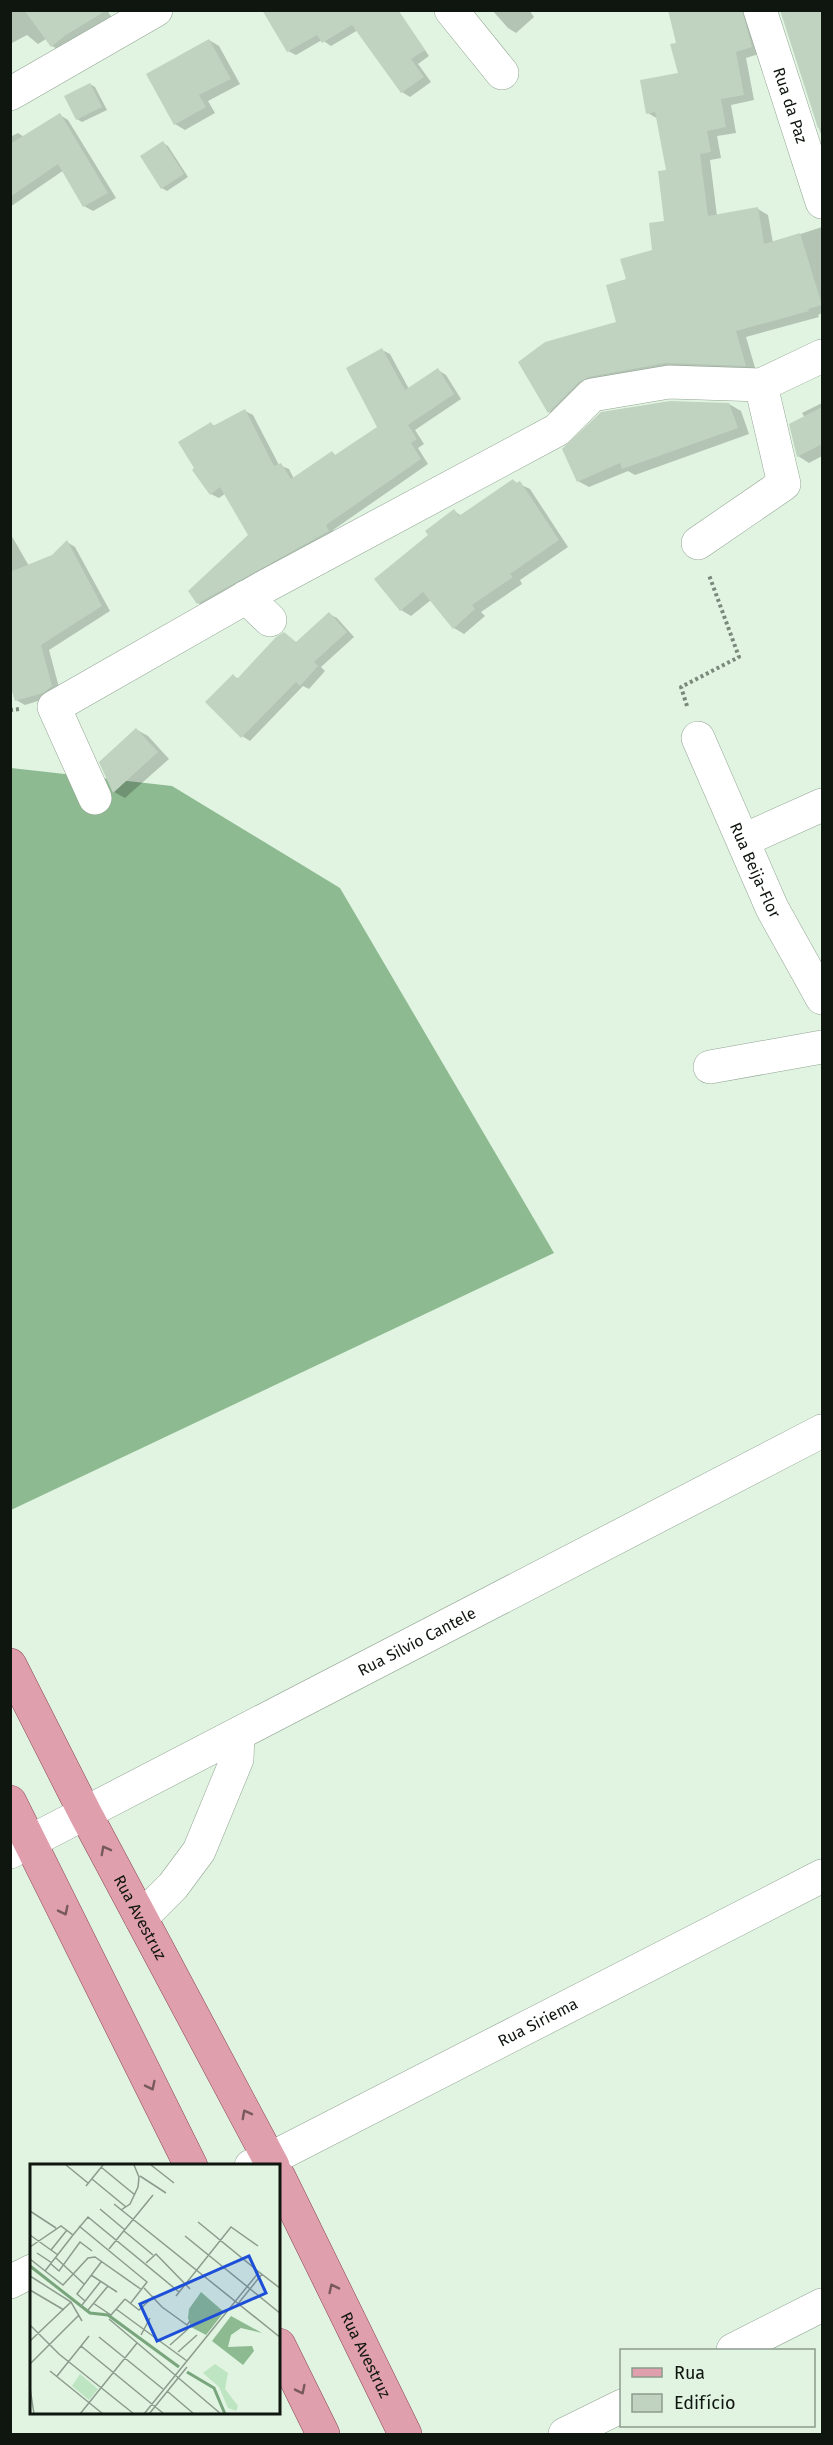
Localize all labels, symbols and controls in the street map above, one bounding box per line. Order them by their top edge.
street label: Rua da Paz [769,65,811,146]
street label: Rua Beija-Flor [726,820,785,922]
street label: Rua Silvio Cantele [355,1603,479,1680]
one-way arrow [101,1845,112,1856]
street label: Rua Avestruz [110,1872,170,1963]
one-way arrow [57,1905,69,1916]
street label: Rua Siriema [495,1994,581,2051]
one-way arrow [144,2080,155,2090]
one-way arrow [242,2110,253,2121]
inset map [30,2164,280,2415]
one-way arrow [329,2283,341,2294]
street label: Rua Avestruz [337,2309,395,2401]
legend [620,2349,815,2427]
text: Rua [674,2362,705,2384]
one-way arrow [294,2383,305,2394]
text: Edifício [674,2392,736,2414]

